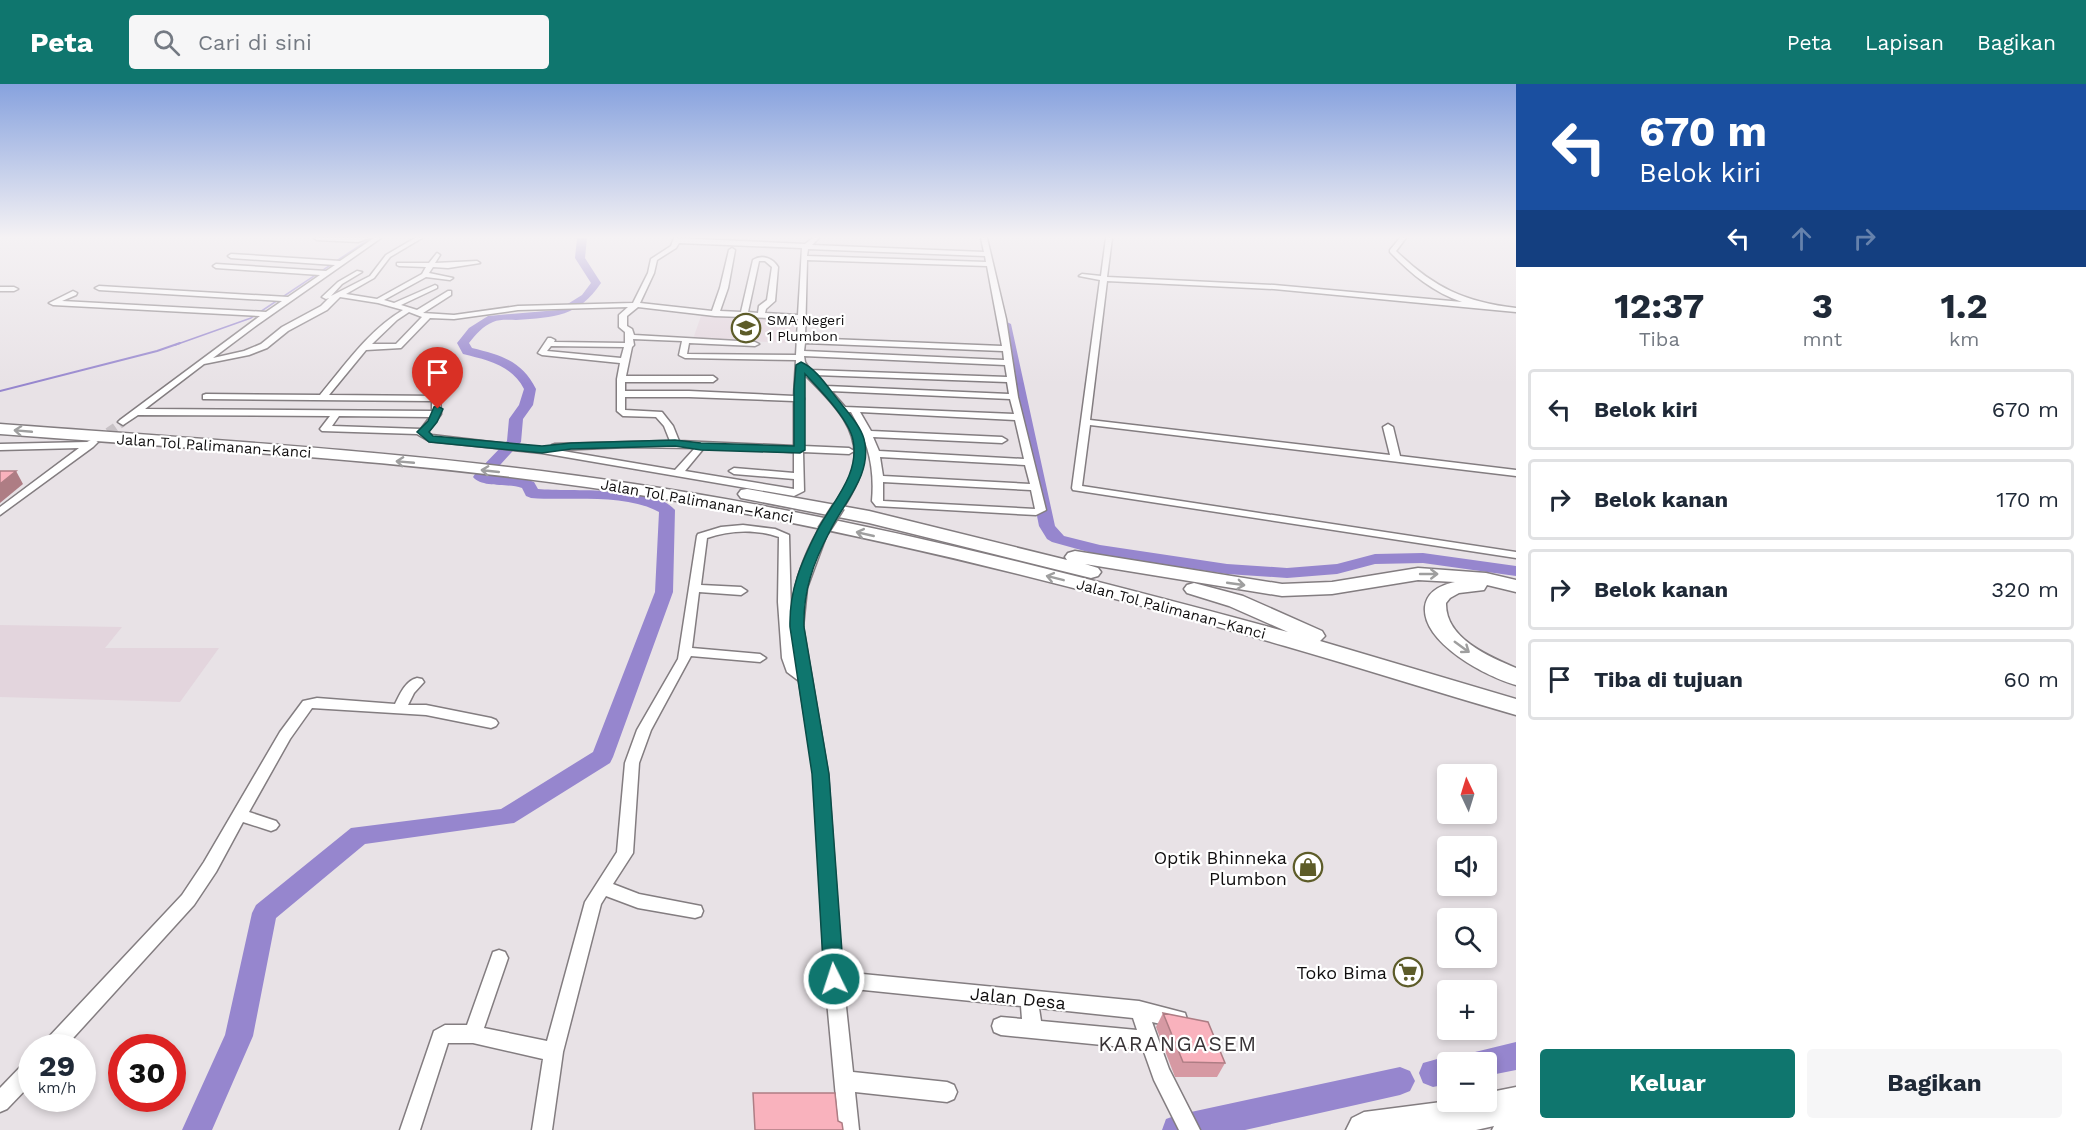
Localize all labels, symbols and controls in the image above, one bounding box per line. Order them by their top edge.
search box [129,15,549,69]
text: Peta [30,26,93,59]
icon: search [150,26,183,59]
text: Cari di sini [198,30,312,55]
text: Peta [1787,30,1832,55]
text: Lapisan [1865,30,1944,55]
text: Bagikan [1977,30,2056,55]
text: 670 m [1639,107,1767,156]
icon: left [1540,108,1618,186]
text: Belok kiri [1639,157,1761,189]
icon: left [1722,222,1755,255]
icon: ahead [1785,222,1818,255]
icon: right [1848,222,1881,255]
text: 12:37 [1614,285,1704,327]
text: 3 [1812,285,1833,327]
text: 1.2 [1940,285,1988,327]
school or university icon: SMA Negeri 1 Plumbon [730,312,762,344]
place label: SMA Negeri 1 Plumbon [767,312,845,344]
text: Tiba [1639,327,1680,351]
text: mnt [1802,327,1842,351]
text: km [1949,327,1979,351]
pin [412,347,463,409]
icon: arrive [421,356,454,389]
icon: left [1543,393,1576,426]
text: Belok kiri [1594,397,1698,422]
text: 670 m [1992,397,2059,422]
one-way arrow [13,425,33,436]
street label: Jalan Tol Palimanan–Kanci [116,430,312,462]
one-way arrow [396,456,416,467]
one-way arrow [480,465,500,476]
street label: Jalan Tol Palimanan–Kanci [599,475,795,527]
icon: right [1543,483,1576,516]
text: Belok kanan [1594,487,1728,512]
text: 170 m [1996,487,2059,512]
one-way arrow [856,527,875,539]
one-way arrow [1419,568,1439,580]
one-way arrow [1046,571,1065,583]
icon: right [1543,573,1576,606]
street label: Jalan Tol Palimanan–Kanci [1074,575,1268,643]
text: Belok kanan [1594,577,1728,602]
text: 320 m [1991,577,2059,602]
one-way arrow [1225,579,1245,590]
one-way arrow [1453,641,1469,654]
icon: arrive [1543,663,1576,696]
text: Tiba di tujuan [1594,667,1743,692]
text: 60 m [2003,667,2059,692]
north arrow [1437,764,1497,824]
map controls [1437,764,1497,1112]
button: sound [1437,836,1497,896]
place label: Optik Bhinneka Plumbon [1154,847,1287,889]
shop icon: Optik Bhinneka Plumbon [1292,851,1324,883]
button: search [1437,908,1497,968]
position arrow [802,947,866,1011]
supermarket icon: Toko Bima [1392,956,1424,988]
place label: Toko Bima [1297,962,1387,983]
button: + [1437,980,1497,1040]
street label: Jalan Desa [969,983,1067,1013]
district label: KARANGASEM [1098,1031,1258,1056]
speed limit sign: 30 [108,1034,186,1112]
text: 29 [39,1048,75,1083]
button: Keluar [1540,1049,1795,1118]
button: Bagikan [1807,1049,2062,1118]
button: − [1437,1052,1497,1112]
text: km/h [38,1079,76,1097]

